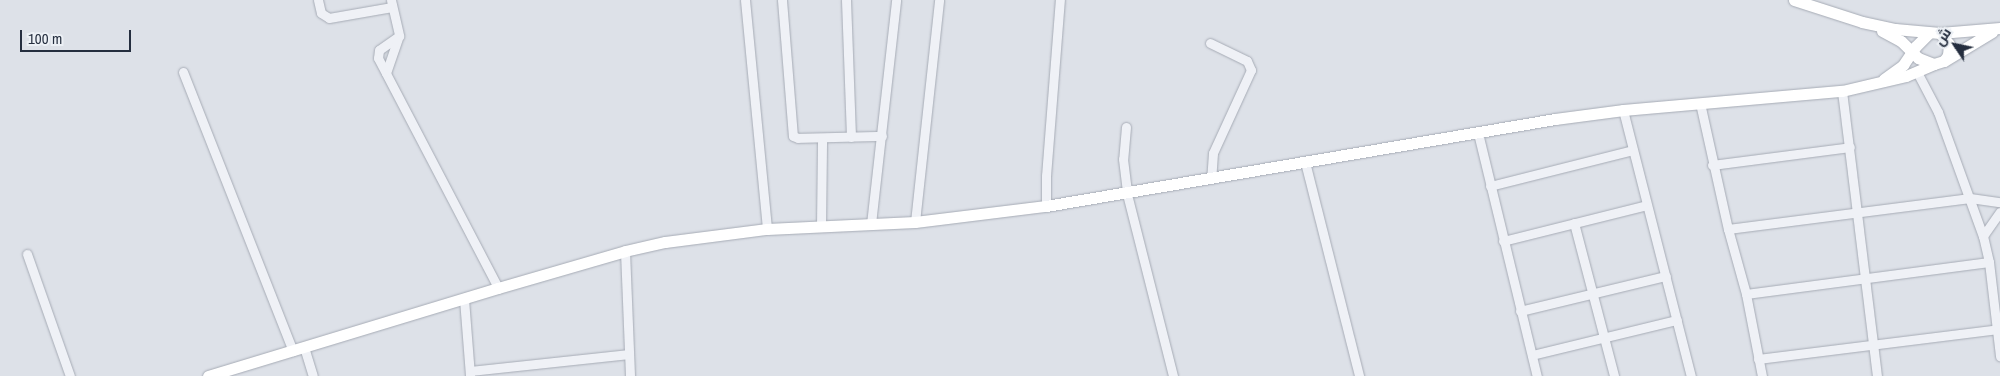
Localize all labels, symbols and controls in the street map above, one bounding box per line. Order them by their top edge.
scale bar [22,20,134,52]
north arrow [1930,20,1980,70]
text: ش [1930,24,1955,49]
text: 100 m [28,28,62,49]

